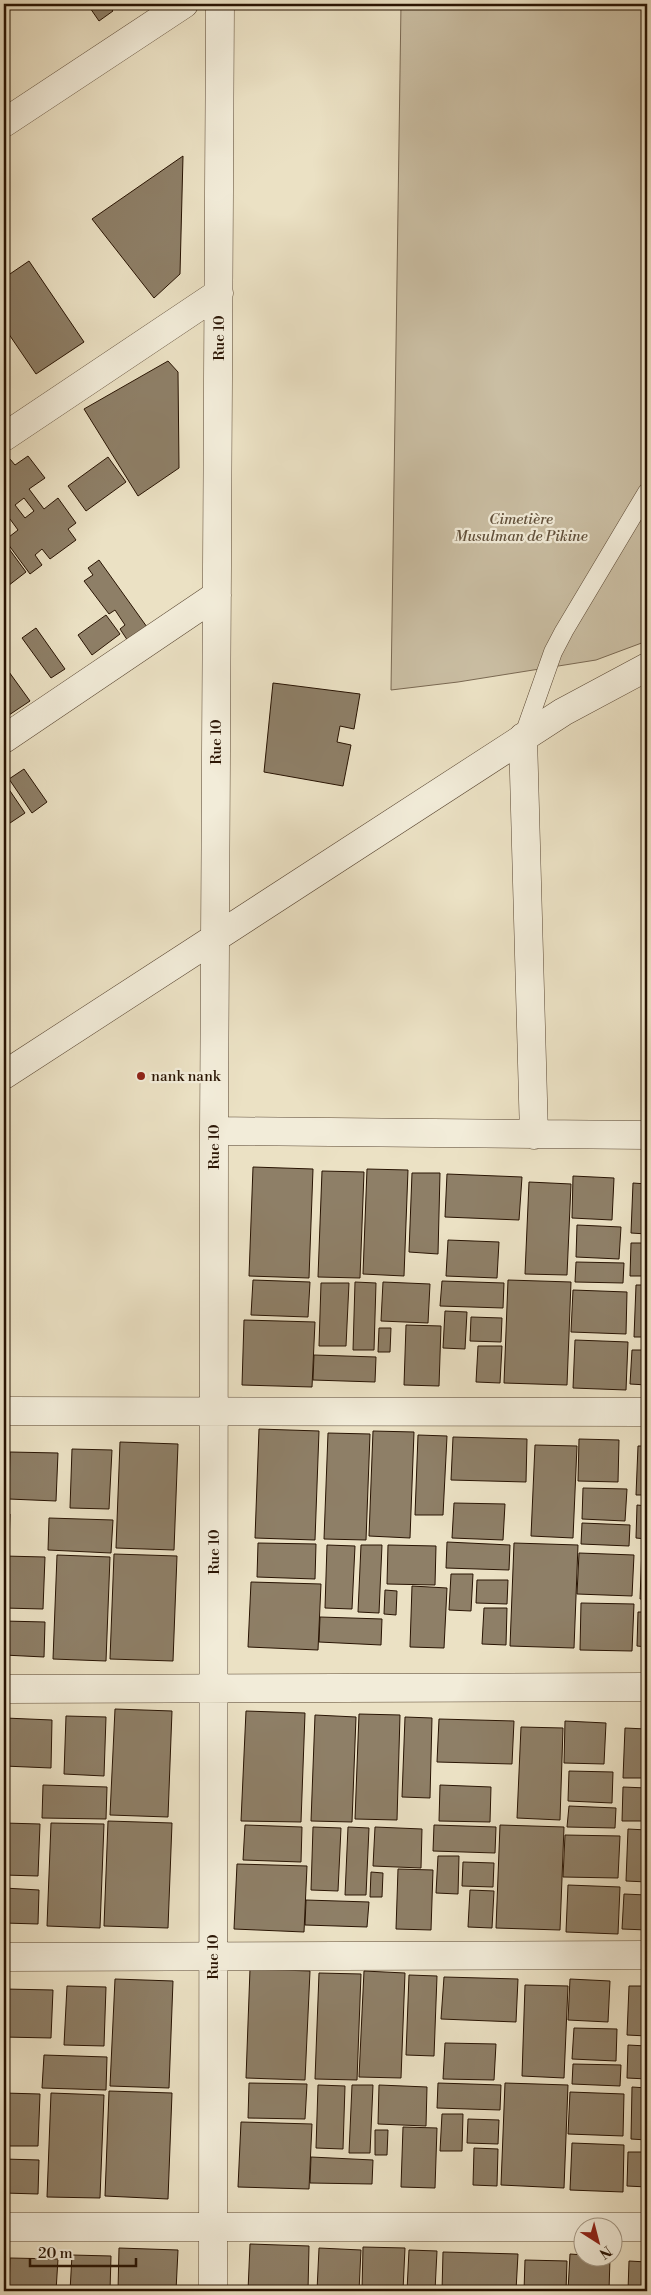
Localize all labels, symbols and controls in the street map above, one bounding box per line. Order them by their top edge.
street label: Rue 10 [210,315,229,361]
park label: Cimetière Musulman de Pikine [454,510,588,546]
street label: Rue 10 [207,719,226,765]
place label: nank nank [151,1067,222,1086]
marker: nank nank [135,1070,147,1082]
street label: Rue 10 [205,1124,224,1170]
street label: Rue 10 [205,1529,224,1575]
street label: Rue 10 [204,1934,223,1980]
north arrow [574,2218,624,2268]
scale bar [30,2235,136,2267]
text: N [595,2241,615,2262]
text: 20 m [38,2244,73,2263]

